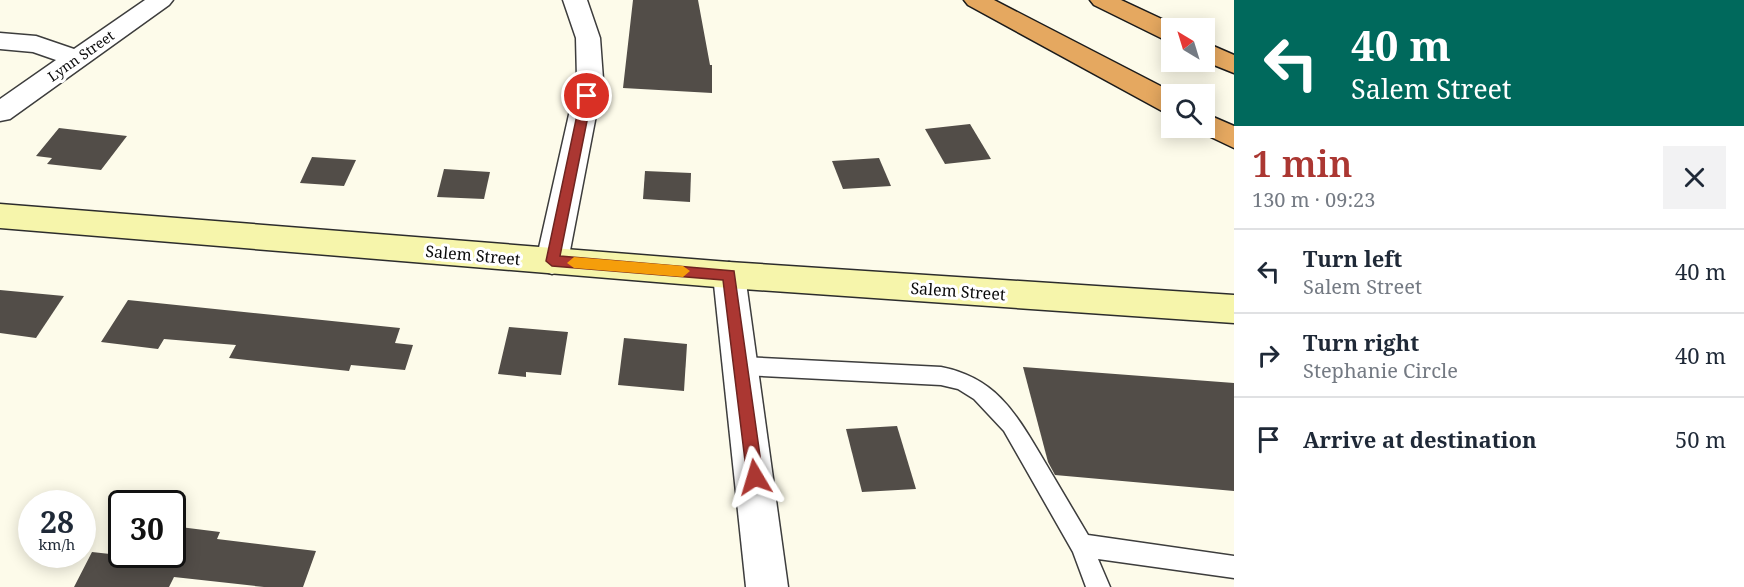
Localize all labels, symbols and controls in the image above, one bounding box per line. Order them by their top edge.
text: 40 m [1351,16,1451,73]
north arrow [1161,18,1215,72]
map controls [1161,18,1215,138]
icon: left [1252,24,1330,102]
street label: Lynn Street [44,26,118,85]
pin [561,70,612,121]
text: Salem Street [1351,70,1512,107]
icon: arrive [570,79,603,112]
button: search [1161,84,1215,138]
text: 1 min [1252,139,1353,188]
button: close [1663,146,1726,209]
text: 130 m · 09:23 [1252,186,1375,213]
street label: Salem Street [425,240,522,270]
text: Turn left [1303,243,1402,273]
icon: left [1252,255,1285,288]
text: 40 m [1675,256,1726,286]
text: Salem Street [1303,273,1422,300]
street label: Salem Street [910,277,1007,305]
text: Turn right [1303,327,1419,357]
icon: right [1252,339,1285,372]
text: 40 m [1675,340,1726,370]
text: Stephanie Circle [1303,357,1458,384]
icon: arrive [1252,423,1285,456]
text: Arrive at destination [1303,424,1537,454]
text: 50 m [1675,424,1726,454]
position arrow [723,445,787,509]
speed limit sign: 30 [108,490,186,568]
text: 28 [40,501,74,542]
text: km/h [39,534,75,554]

